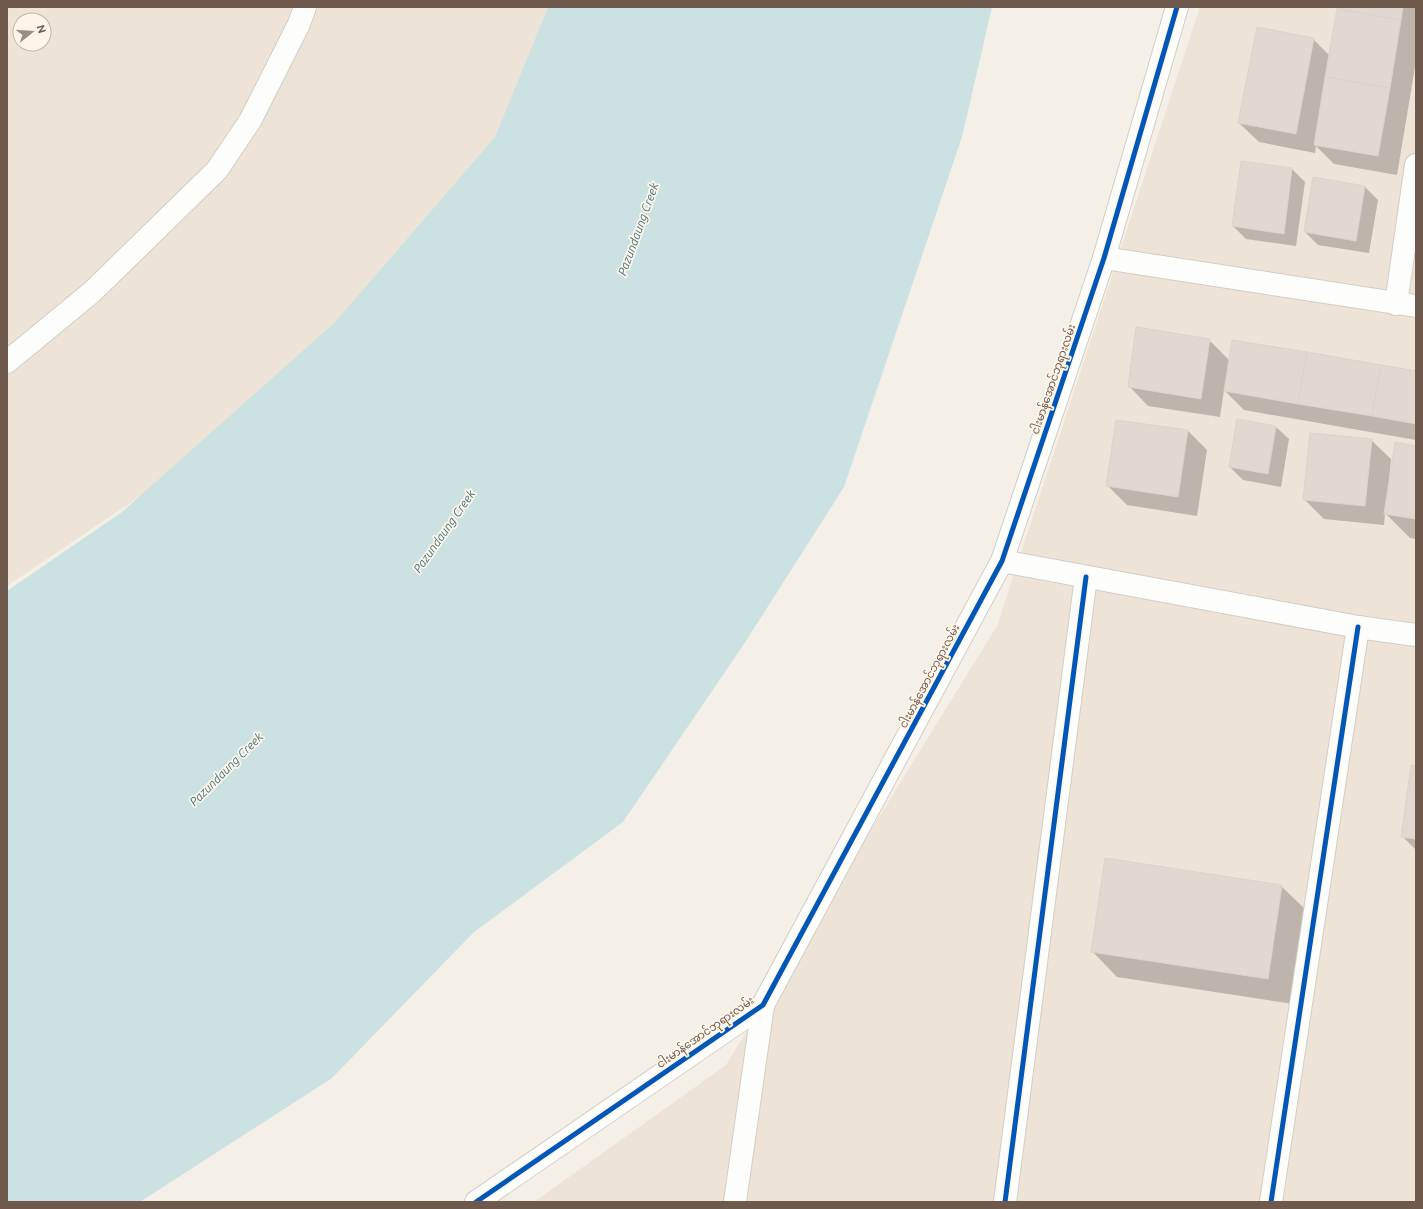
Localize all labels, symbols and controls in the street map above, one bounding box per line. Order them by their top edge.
north arrow [12,12,52,52]
text: N [35,23,49,35]
water label: Pazundaung Creek [615,180,661,277]
street label: ငါးမာန်အောင်ဘုရားလမ်း [1028,322,1080,437]
water label: Pazundaung Creek [411,486,478,575]
street label: ငါးမာန်အောင်ဘုရားလမ်း [896,621,964,731]
water label: Pazundaung Creek [187,729,266,808]
street label: ငါးမာန်အောင်ဘုရားလမ်း [654,993,758,1073]

